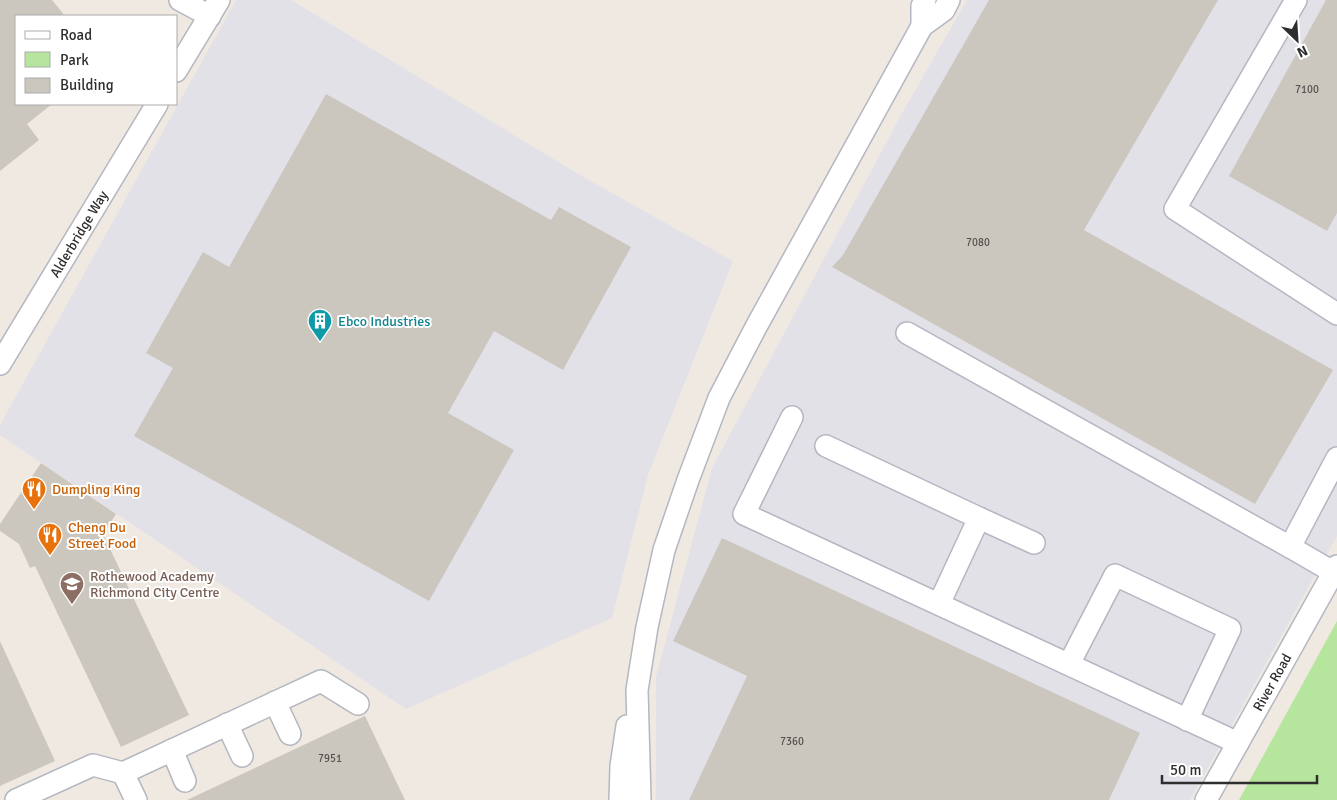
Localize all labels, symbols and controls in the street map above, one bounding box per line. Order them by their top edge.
legend [15,15,178,105]
north arrow [1272,15,1322,65]
text: Road [60,26,92,44]
text: N [1294,42,1310,61]
text: Park [60,51,89,69]
text: Building [60,76,114,94]
house number: 7100 [1295,83,1319,96]
street label: Alderbridge Way [46,187,112,281]
house number: 7080 [966,236,990,249]
building icon: Ebco Industries [307,308,333,342]
place label: Ebco Industries [338,313,430,330]
restaurant icon: Dumpling King [21,476,47,510]
place label: Dumpling King [52,481,140,498]
place label: Cheng Du Street Food [68,519,136,552]
restaurant icon: Cheng Du Street Food [37,522,63,556]
place label: Rothewood Academy Richmond City Centre [90,568,220,601]
school or university icon: Rothewood Academy Richmond City Centre [59,571,85,605]
street label: River Road [1249,651,1295,714]
house number: 7360 [780,735,804,748]
house number: 7951 [318,752,342,765]
scale bar [1162,752,1317,784]
text: 50 m [1170,761,1201,779]

